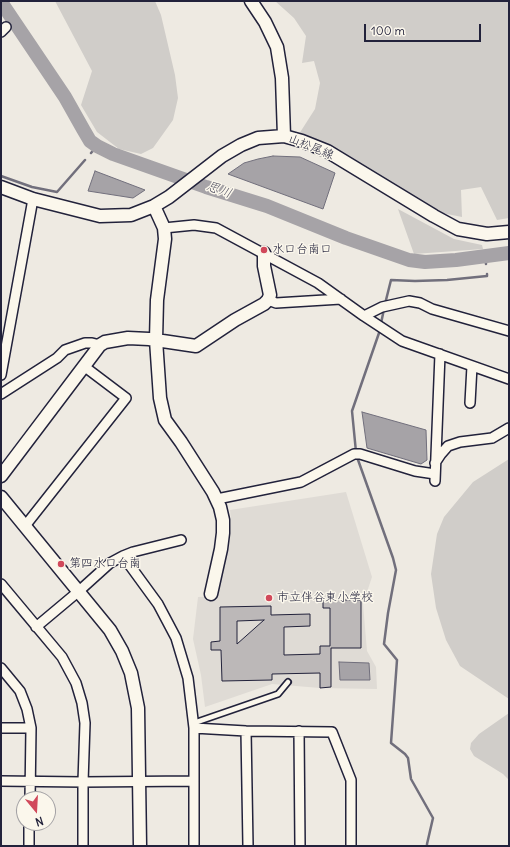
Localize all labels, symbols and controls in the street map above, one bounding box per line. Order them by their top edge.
scale bar [366,16,483,42]
text: 100 m [371,23,405,38]
street label: 山松尾線 [286,131,336,163]
water label: 思川 [204,178,234,202]
place label: 水口台南口 [272,243,332,257]
marker: 水口台南口 [259,245,269,255]
place label: 第四水口台南 [69,557,141,571]
marker: 第四水口台南 [56,559,66,569]
place label: 市立伴谷東小学校 [277,591,373,605]
marker: 市立伴谷東小学校 [264,593,274,603]
north arrow [16,791,56,831]
text: N [34,814,45,829]

